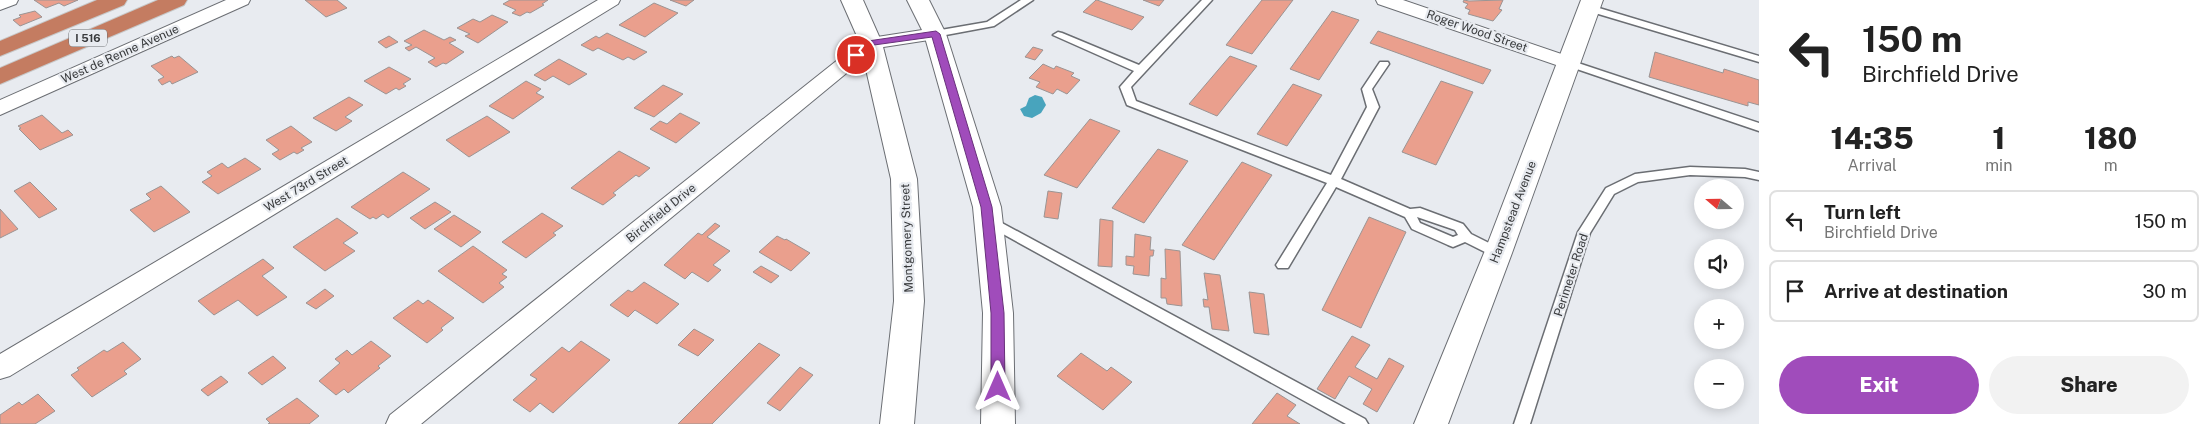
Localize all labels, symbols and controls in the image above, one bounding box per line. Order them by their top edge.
street label: Roger Wood Street [1425,7,1530,55]
text: 150 m [1862,19,1962,60]
icon: left [1779,20,1844,85]
street label: West de Renne Avenue [59,22,181,86]
road number: I 516 [69,29,107,46]
pin [835,34,877,76]
icon: arrive [842,41,870,69]
text: Birchfield Drive [1862,61,2019,87]
text: 14:35 [1831,120,1914,156]
text: 1 [1992,120,2005,156]
text: 180 [2084,120,2137,156]
street label: West 73rd Street [261,153,351,215]
text: Arrival [1847,156,1897,175]
text: min [1985,156,2012,175]
text: m [2104,156,2118,175]
street label: Hampstead Avenue [1487,159,1539,265]
north arrow [1694,179,1744,229]
map controls [1694,179,1744,409]
street label: Birchfield Drive [623,181,699,245]
street label: Montgomery Street [898,183,916,293]
text: Turn left [1824,201,1901,223]
icon: left [1781,207,1809,235]
text: 150 m [2134,210,2187,232]
text: Birchfield Drive [1824,223,1938,242]
street label: Perimeter Road [1551,232,1591,318]
button: sound [1694,239,1744,289]
icon: arrive [1781,277,1809,305]
text: Arrive at destination [1824,280,2008,302]
text: 30 m [2142,280,2187,302]
button: + [1694,299,1744,349]
button: Exit [1779,356,1979,414]
button: Share [1989,356,2189,414]
button: − [1694,359,1744,409]
position arrow [971,360,1023,412]

